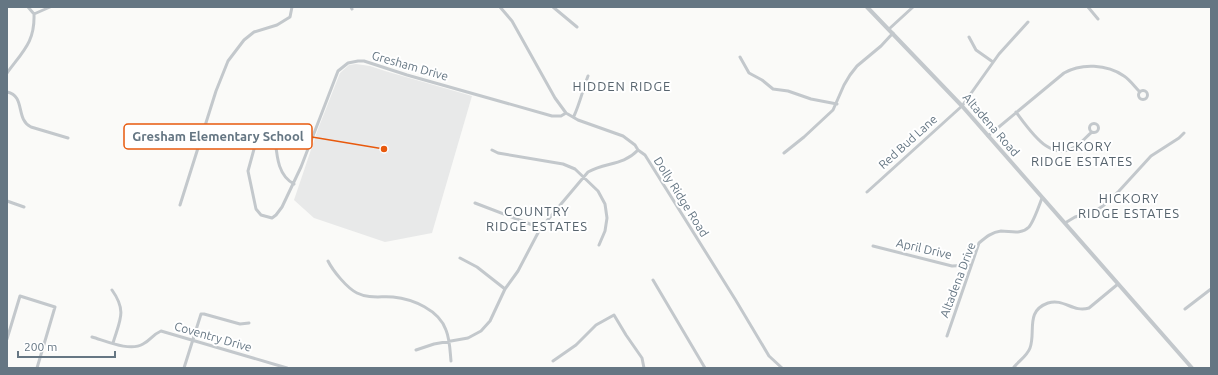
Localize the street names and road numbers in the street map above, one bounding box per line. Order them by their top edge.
street label: Gresham Drive [370,48,450,83]
street label: Altadena Road [961,91,1022,159]
street label: Red Bud Lane [876,112,939,171]
street label: Dolly Ridge Road [652,154,711,239]
street label: April Drive [895,236,953,261]
street label: Altadena Drive [937,240,978,319]
street label: Coventry Drive [173,319,253,354]

